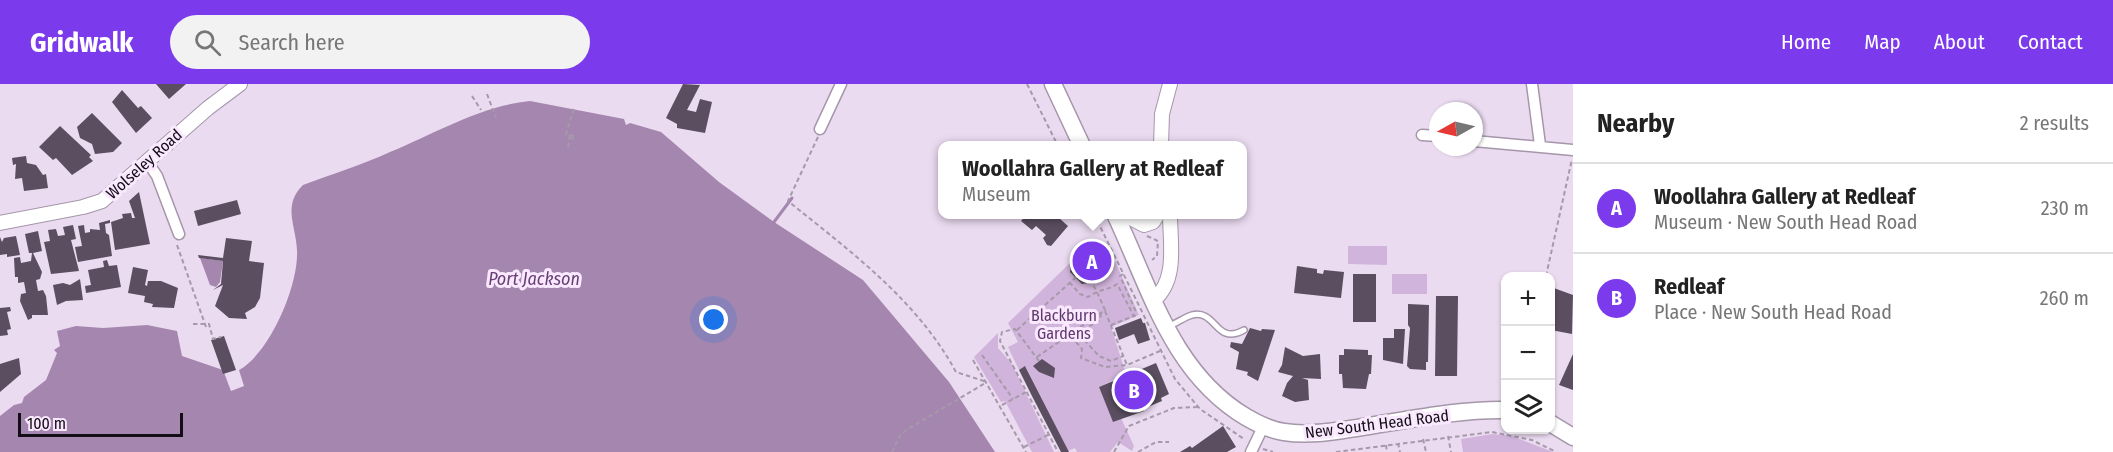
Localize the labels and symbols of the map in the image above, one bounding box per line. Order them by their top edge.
north arrow [1429,102,1483,156]
street label: Wolseley Road [102,125,186,203]
pin: A [1072,238,1112,284]
water label: Port Jackson [488,268,580,290]
your location [699,305,728,334]
park label: Blackburn Gardens [1031,306,1097,343]
pin: B [1114,368,1154,412]
street label: New South Head Road [1304,406,1450,442]
scale bar [18,410,183,438]

